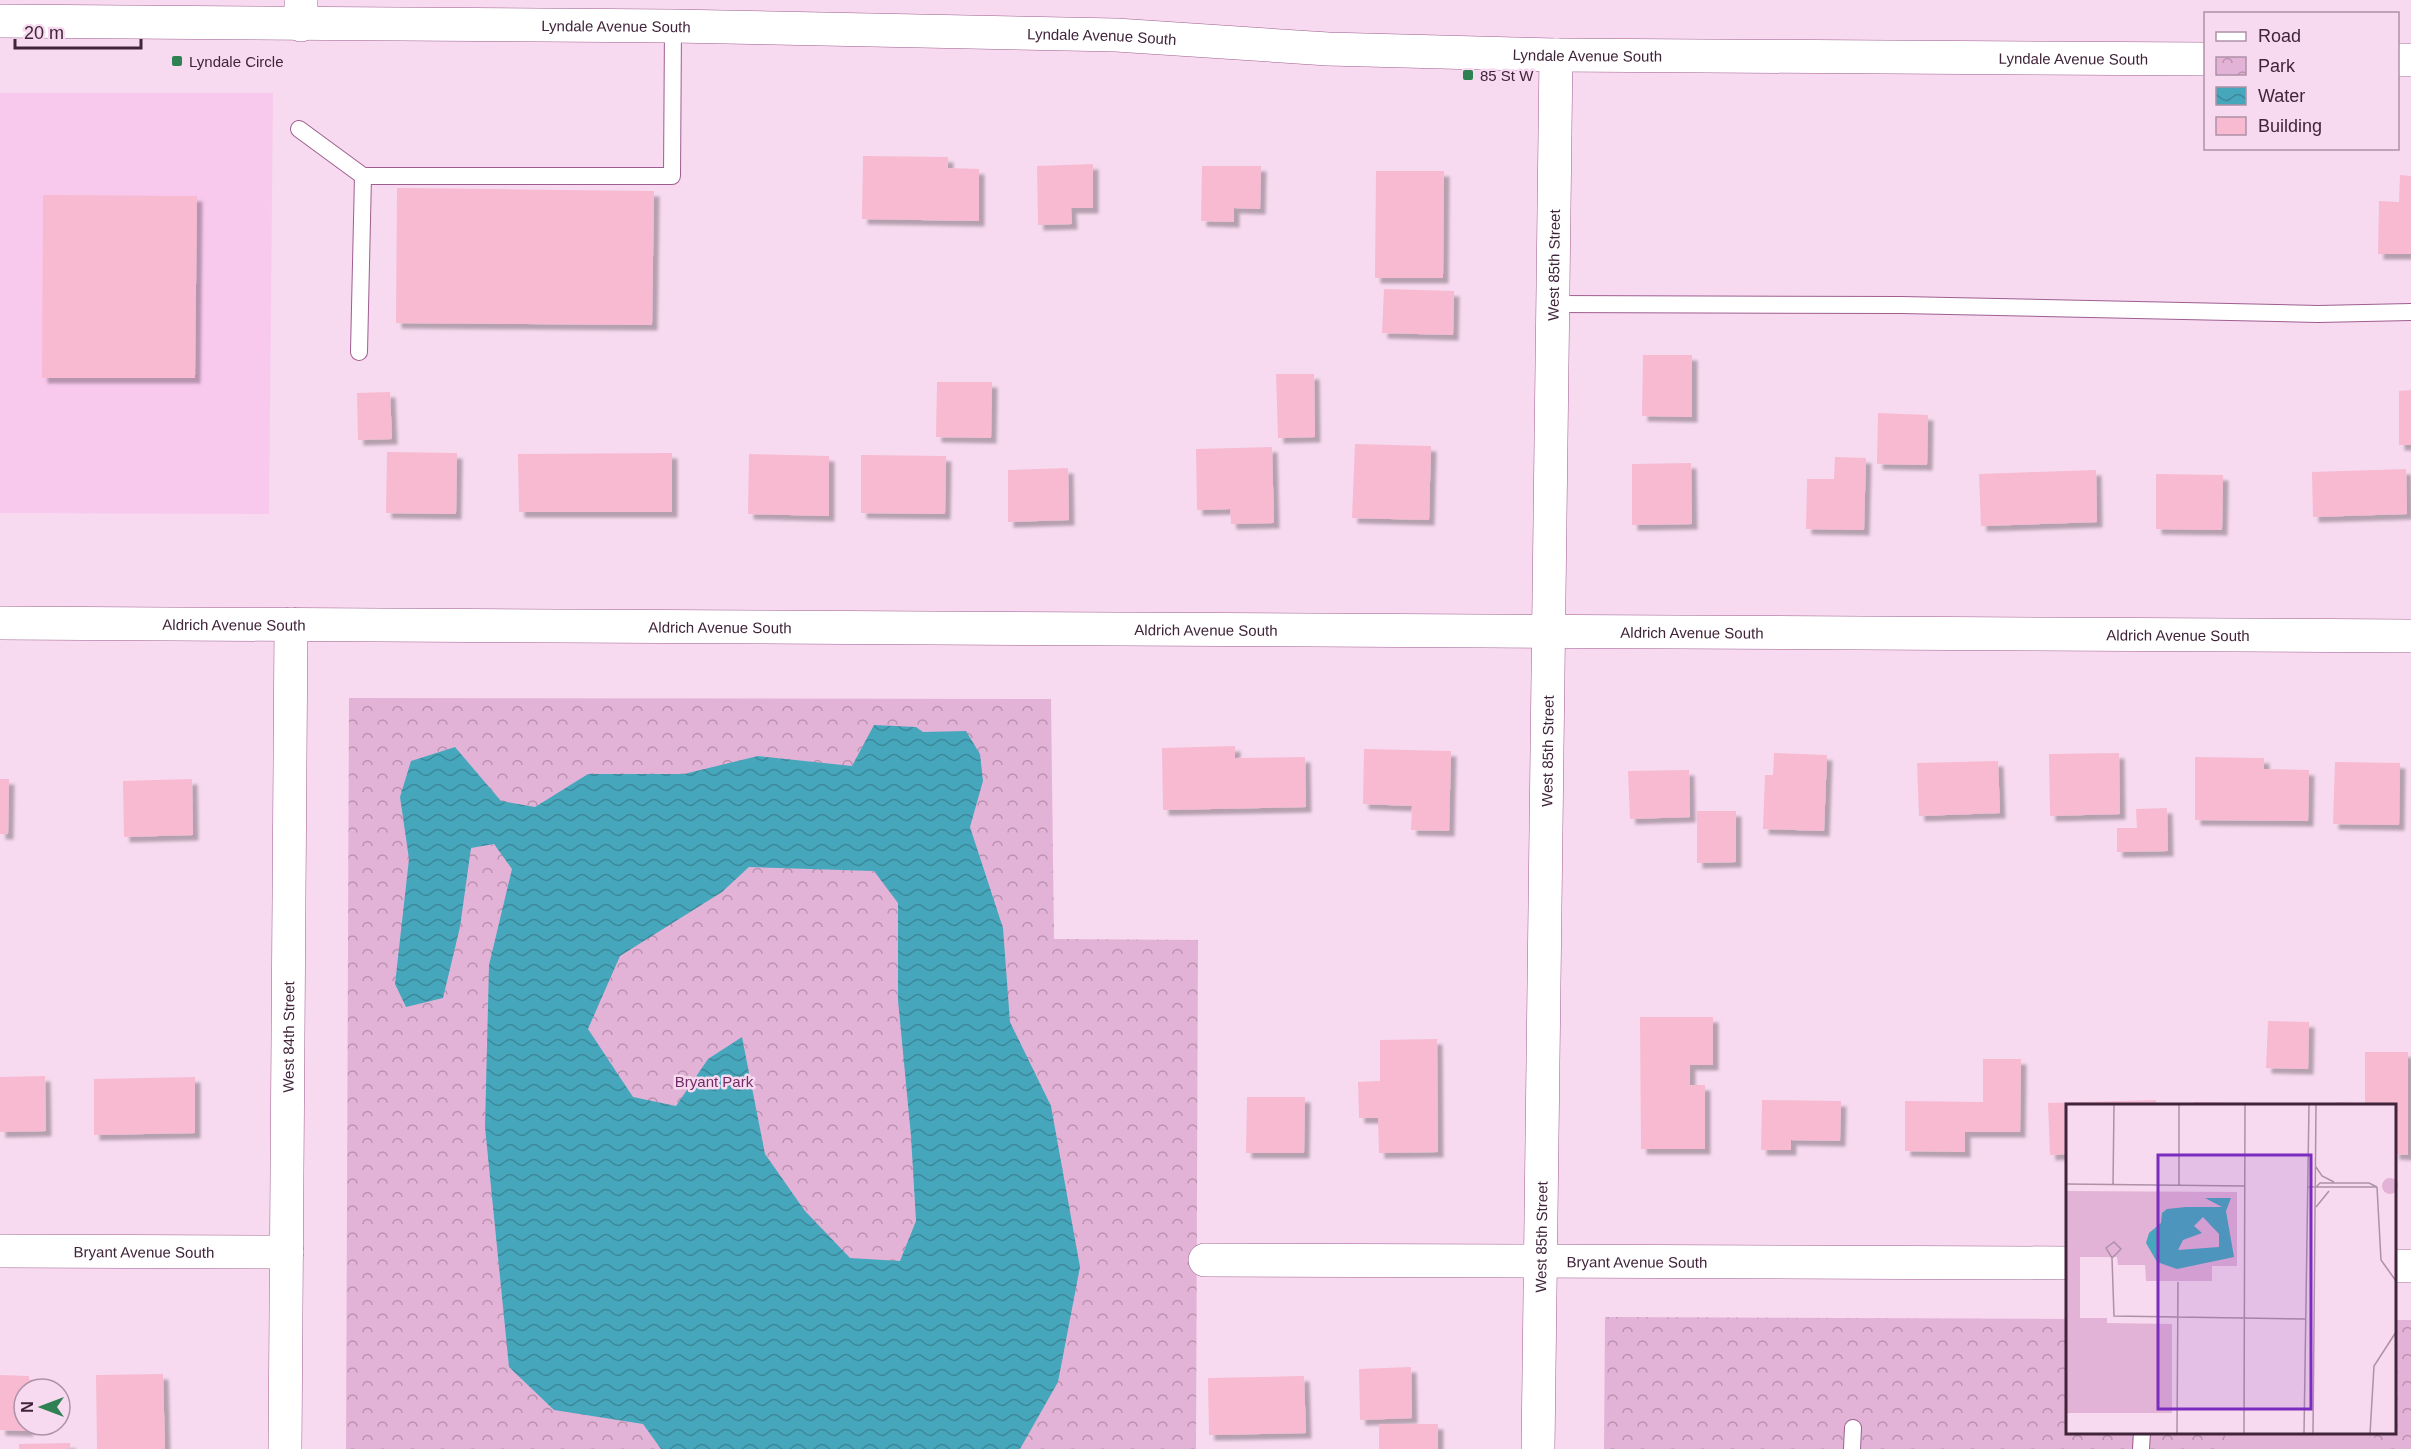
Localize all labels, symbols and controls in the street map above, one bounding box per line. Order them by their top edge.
scale bar [15,12,141,50]
legend [2204,12,2399,150]
street label: Lyndale Avenue South [541,17,691,35]
text: 20 m [24,23,64,43]
street label: Lyndale Avenue South [1027,25,1177,47]
text: Road [2258,26,2301,46]
street label: Lyndale Avenue South [1512,45,1662,64]
street label: Lyndale Avenue South [1999,49,2148,67]
place label: Lyndale Circle [189,53,284,70]
marker: Lyndale Circle [170,54,184,68]
text: Park [2258,56,2296,76]
place label: 85 St W [1480,67,1534,84]
marker: 85 St W [1461,68,1475,82]
text: Water [2258,86,2305,106]
text: Building [2258,116,2322,136]
street label: West 85th Street [1544,208,1563,321]
street label: Aldrich Avenue South [162,615,306,633]
street label: Aldrich Avenue South [648,618,792,636]
street label: Aldrich Avenue South [1134,621,1278,638]
street label: Aldrich Avenue South [1620,623,1764,641]
street label: Aldrich Avenue South [2106,626,2250,644]
street label: West 85th Street [1538,694,1556,807]
street label: West 84th Street [279,980,297,1093]
park label: Bryant Park [675,1073,754,1090]
inset map [2066,1104,2396,1434]
street label: West 85th Street [1532,1180,1550,1293]
street label: Bryant Avenue South [74,1243,214,1260]
street label: Bryant Avenue South [1567,1253,1707,1270]
north arrow [12,1377,72,1437]
text: N [19,1401,36,1413]

